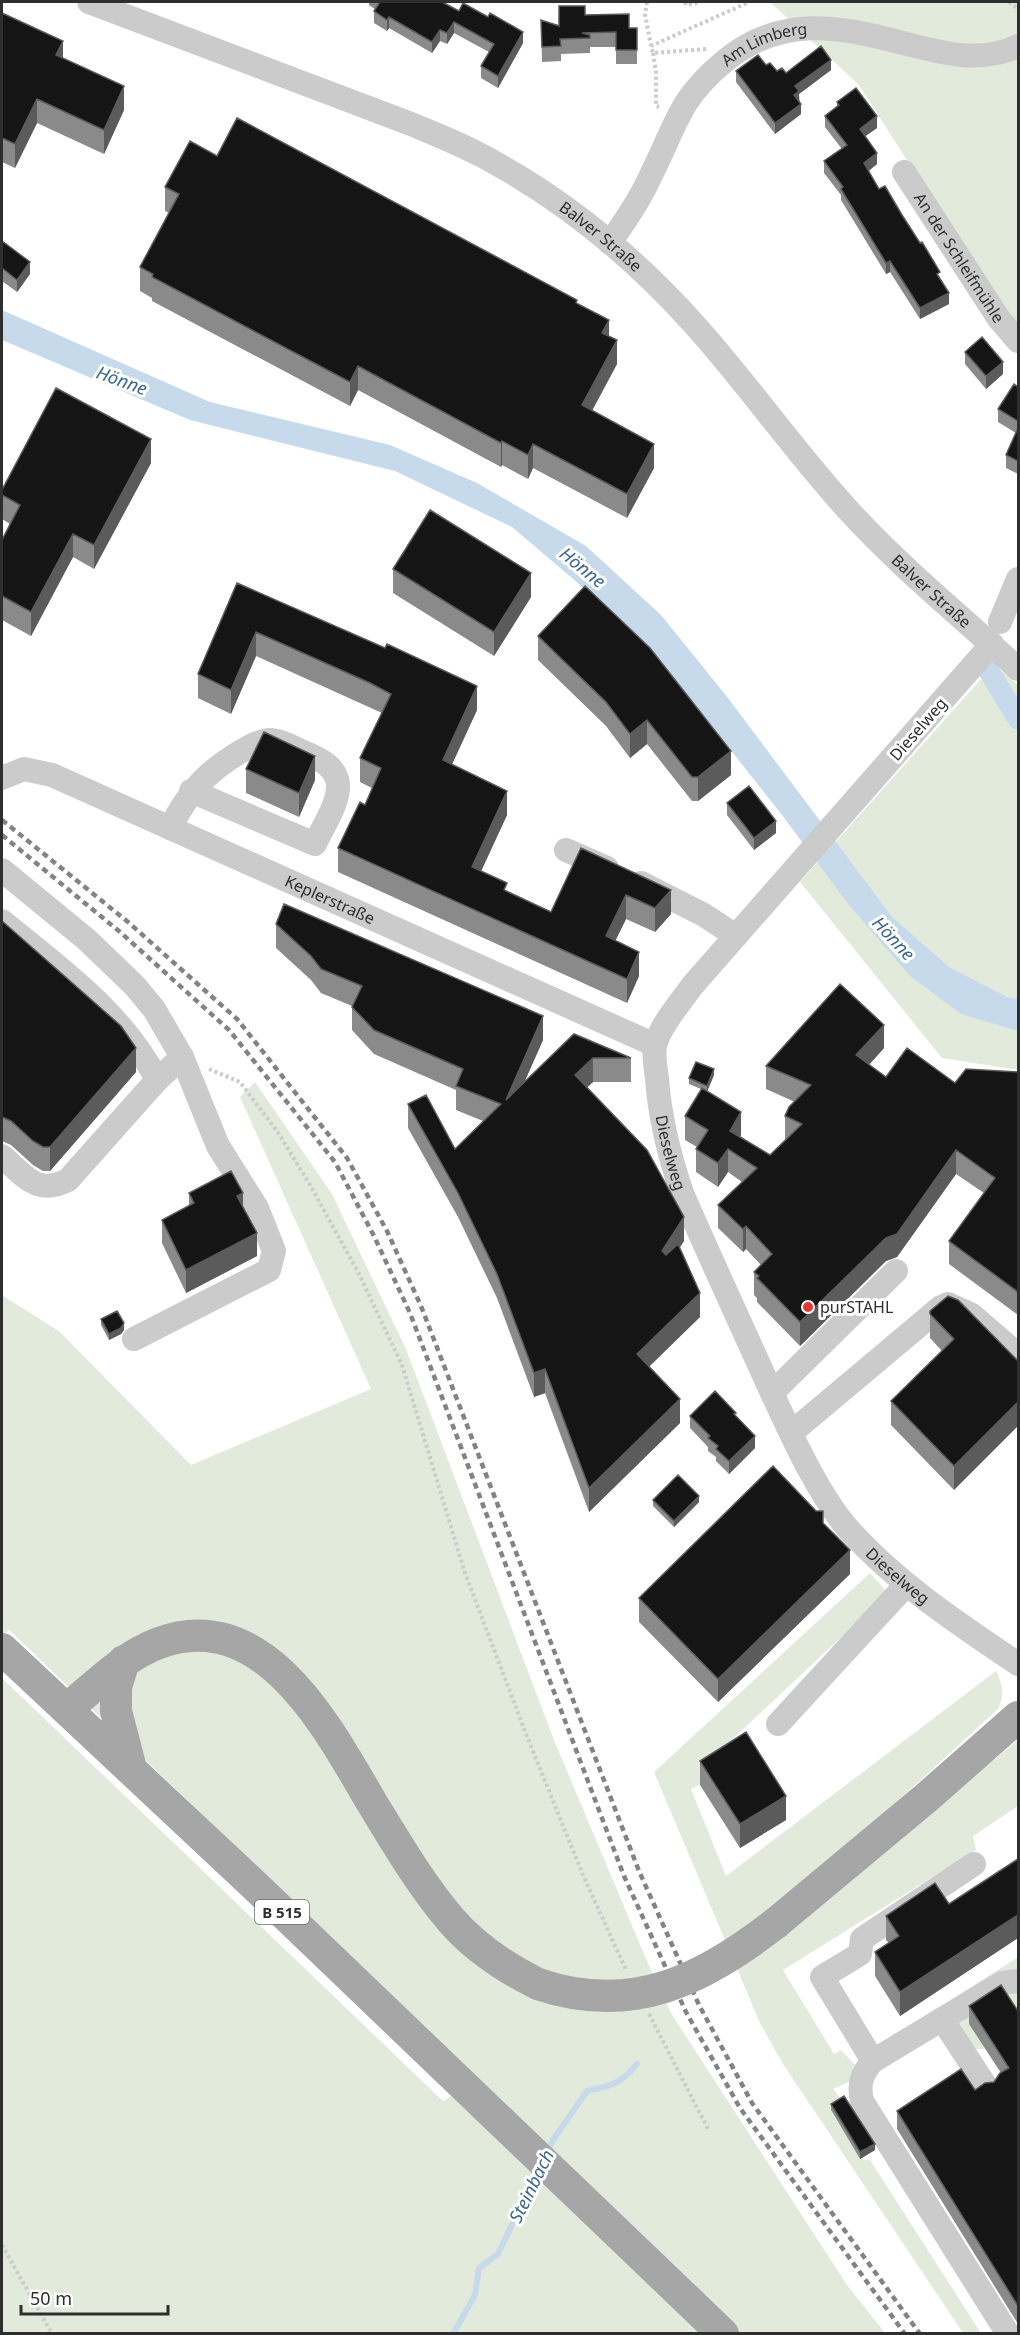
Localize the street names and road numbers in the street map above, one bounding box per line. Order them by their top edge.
street label: Am Limberg [716,17,808,71]
street label: An der Schleifmühle [909,188,1010,327]
street label: Balver Straße [555,196,647,277]
street label: Balver Straße [887,549,976,633]
street label: Dieselweg [884,693,952,765]
street label: Keplerstraße [281,870,379,929]
street label: Dieselweg [651,1113,691,1193]
street label: Dieselweg [861,1543,934,1609]
road number: B 515 [255,1900,309,1924]

